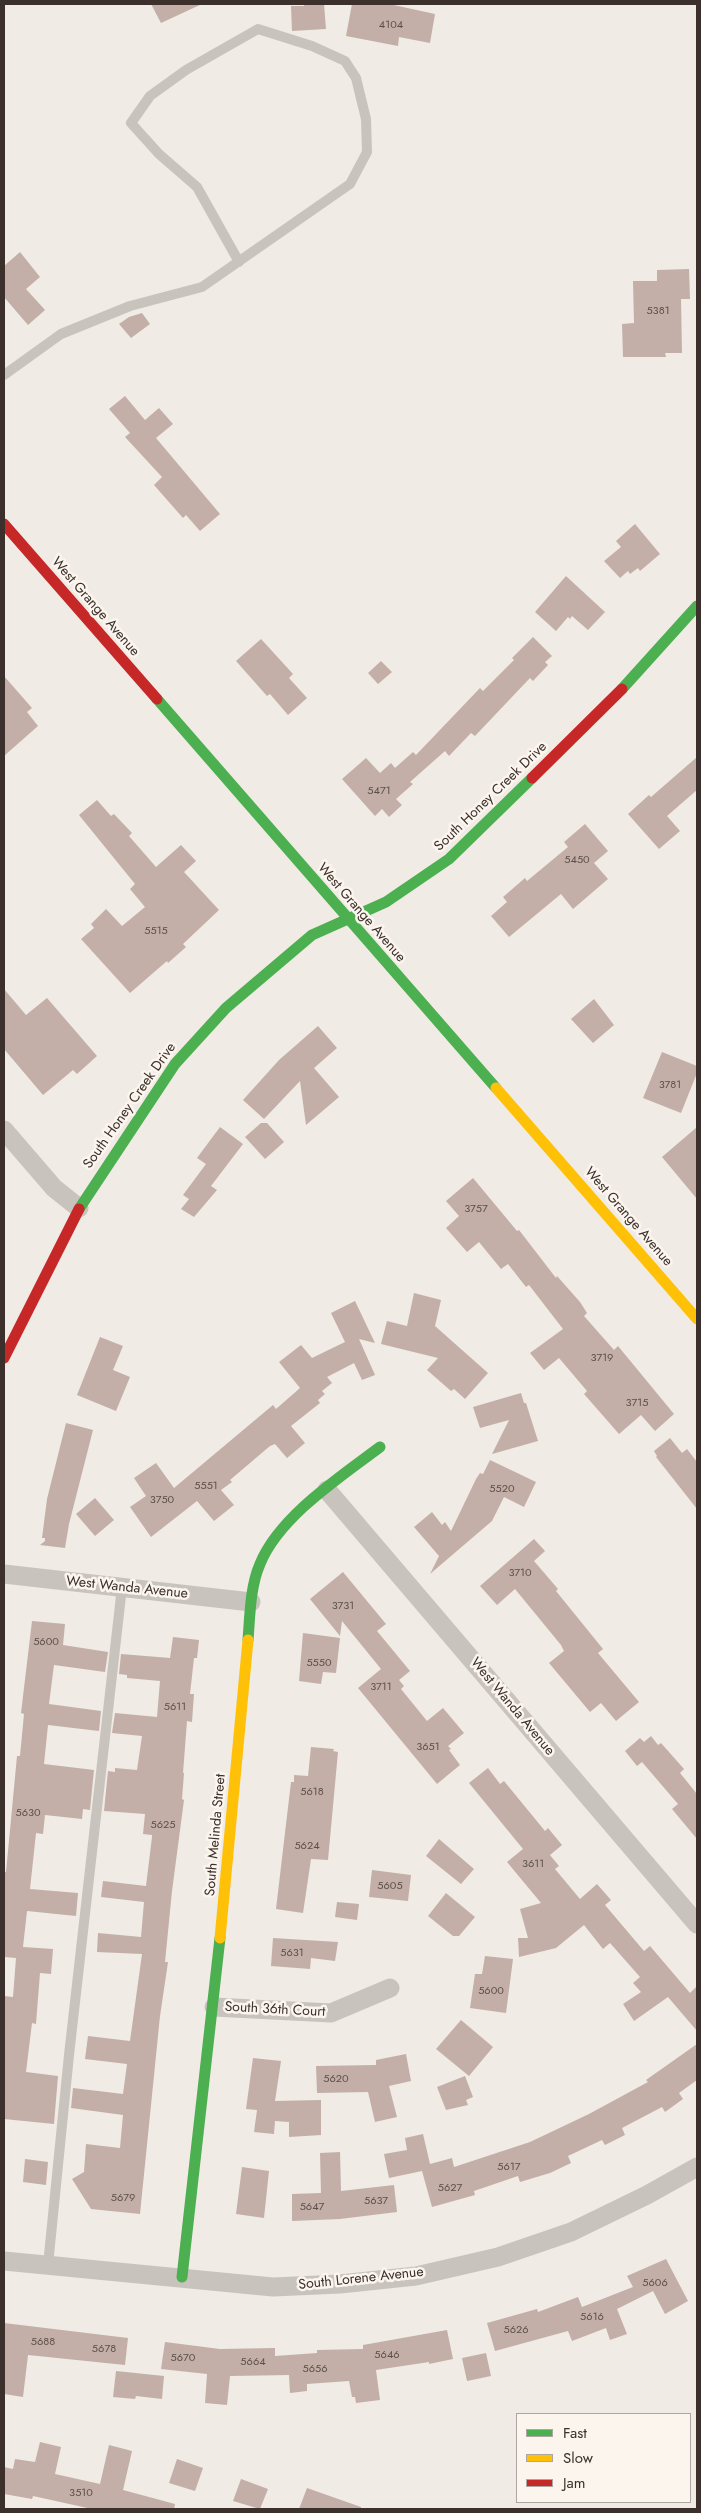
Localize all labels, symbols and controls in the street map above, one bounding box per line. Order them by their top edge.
house number: 4104 [379,18,403,32]
house number: 5381 [646,304,670,318]
street label: West Grange Avenue [47,554,143,660]
street label: South Honey Creek Drive [431,739,551,855]
house number: 5471 [367,784,391,798]
house number: 5450 [564,853,590,867]
street label: West Grange Avenue [313,860,409,966]
house number: 5515 [144,924,168,938]
street label: South Honey Creek Drive [80,1040,180,1172]
house number: 3781 [659,1078,681,1092]
street label: West Grange Avenue [580,1164,676,1270]
house number: 3757 [464,1202,488,1216]
house number: 3719 [591,1351,613,1365]
house number: 3715 [626,1396,648,1410]
house number: 5551 [194,1479,218,1493]
house number: 5520 [489,1482,515,1496]
house number: 3750 [150,1493,174,1507]
house number: 3710 [508,1566,532,1580]
street label: West Wanda Avenue [65,1573,189,1603]
house number: 3731 [332,1599,354,1613]
house number: 5600 [33,1635,59,1649]
street label: West Wanda Avenue [466,1655,558,1759]
house number: 5550 [306,1656,332,1670]
house number: 3711 [370,1680,392,1694]
house number: 5611 [164,1700,186,1714]
house number: 3651 [416,1740,440,1754]
street label: South Melinda Street [202,1773,230,1897]
house number: 5618 [300,1785,324,1799]
house number: 5630 [15,1806,41,1820]
house number: 5625 [150,1818,176,1832]
house number: 5624 [294,1839,320,1853]
house number: 3611 [522,1857,544,1871]
house number: 5605 [377,1879,403,1893]
house number: 5631 [280,1946,304,1960]
house number: 5600 [478,1984,504,1998]
street label: South 36th Court [224,1999,326,2021]
house number: 5620 [323,2072,349,2086]
house number: 5617 [497,2160,521,2174]
house number: 5627 [438,2181,462,2195]
house number: 5679 [111,2191,135,2205]
house number: 5637 [364,2194,388,2208]
house number: 5647 [300,2200,324,2214]
street label: South Lorene Avenue [298,2264,424,2294]
house number: 5606 [642,2276,668,2290]
house number: 5616 [580,2310,604,2324]
house number: 5626 [503,2323,529,2337]
house number: 5688 [31,2335,55,2349]
house number: 5678 [92,2342,116,2356]
house number: 5646 [374,2348,400,2362]
house number: 5670 [171,2351,195,2365]
house number: 5664 [240,2355,266,2369]
house number: 5656 [302,2362,328,2376]
legend [516,2413,691,2503]
text: Fast [563,2422,587,2444]
text: Slow [563,2447,593,2469]
text: Jam [563,2472,586,2494]
house number: 3510 [69,2486,93,2500]

